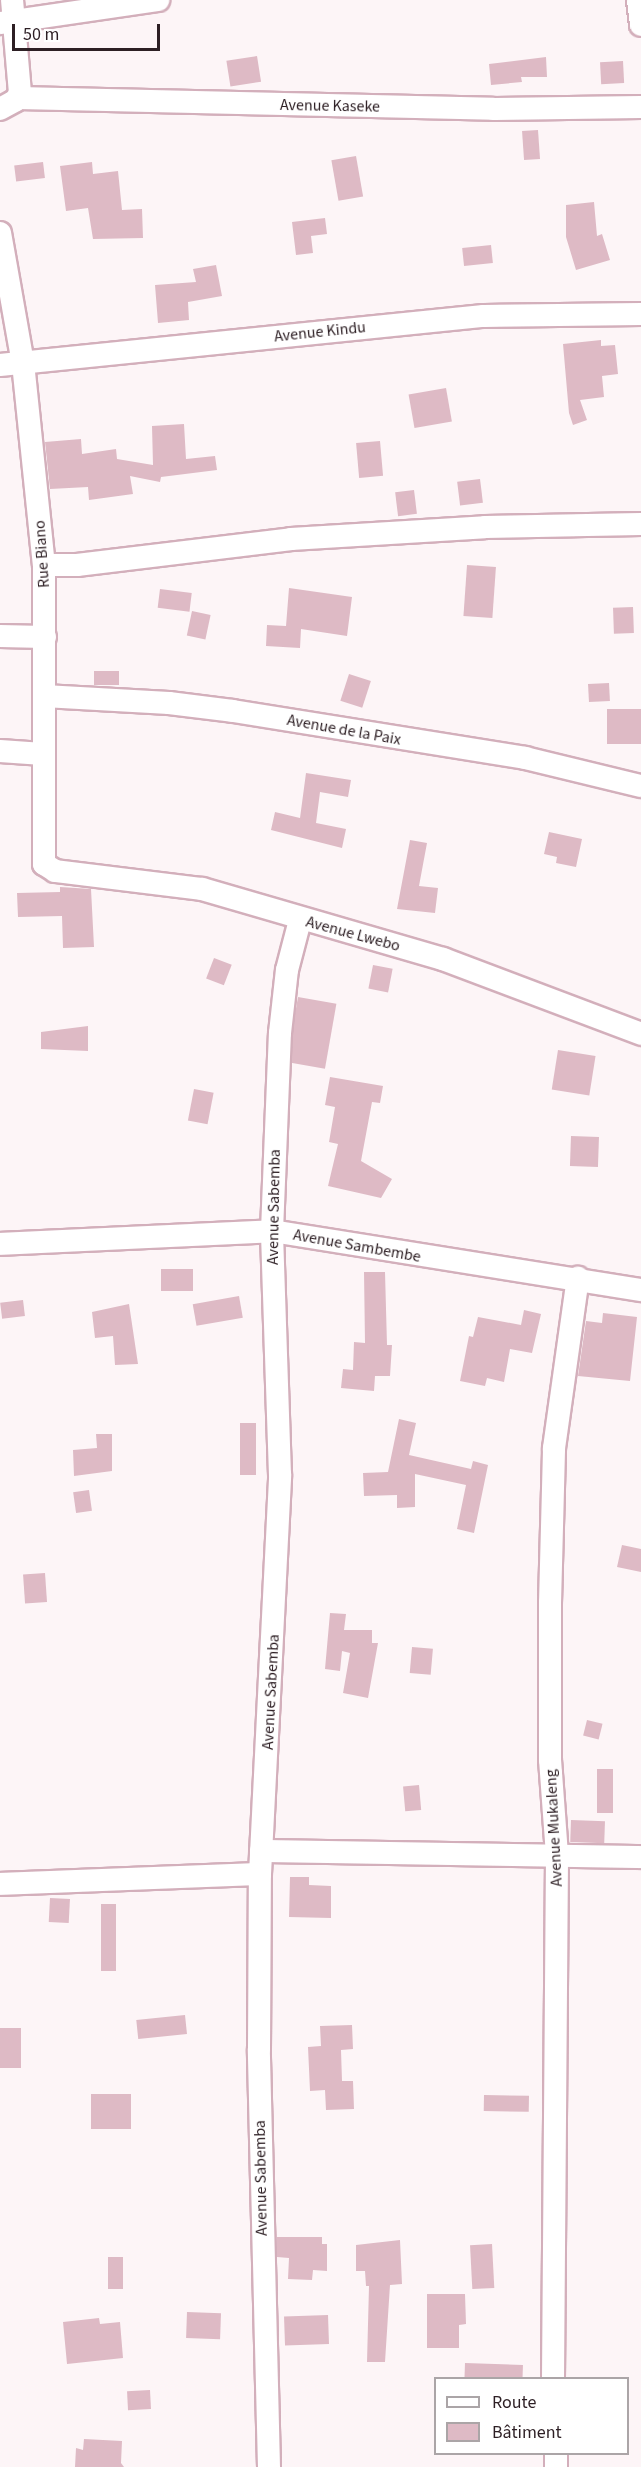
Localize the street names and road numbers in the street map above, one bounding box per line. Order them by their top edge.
street label: Avenue Kaseke [280,96,380,116]
street label: Avenue Kindu [273,318,367,346]
street label: Rue Biano [30,520,54,588]
street label: Avenue de la Paix [286,711,402,749]
street label: Avenue Lwebo [304,912,402,956]
street label: Avenue Sabemba [263,1149,285,1265]
street label: Avenue Sambembe [292,1225,422,1267]
street label: Avenue Sabemba [258,1634,284,1750]
street label: Avenue Mukaleng [541,1769,567,1887]
street label: Avenue Sabemba [250,2120,272,2236]

